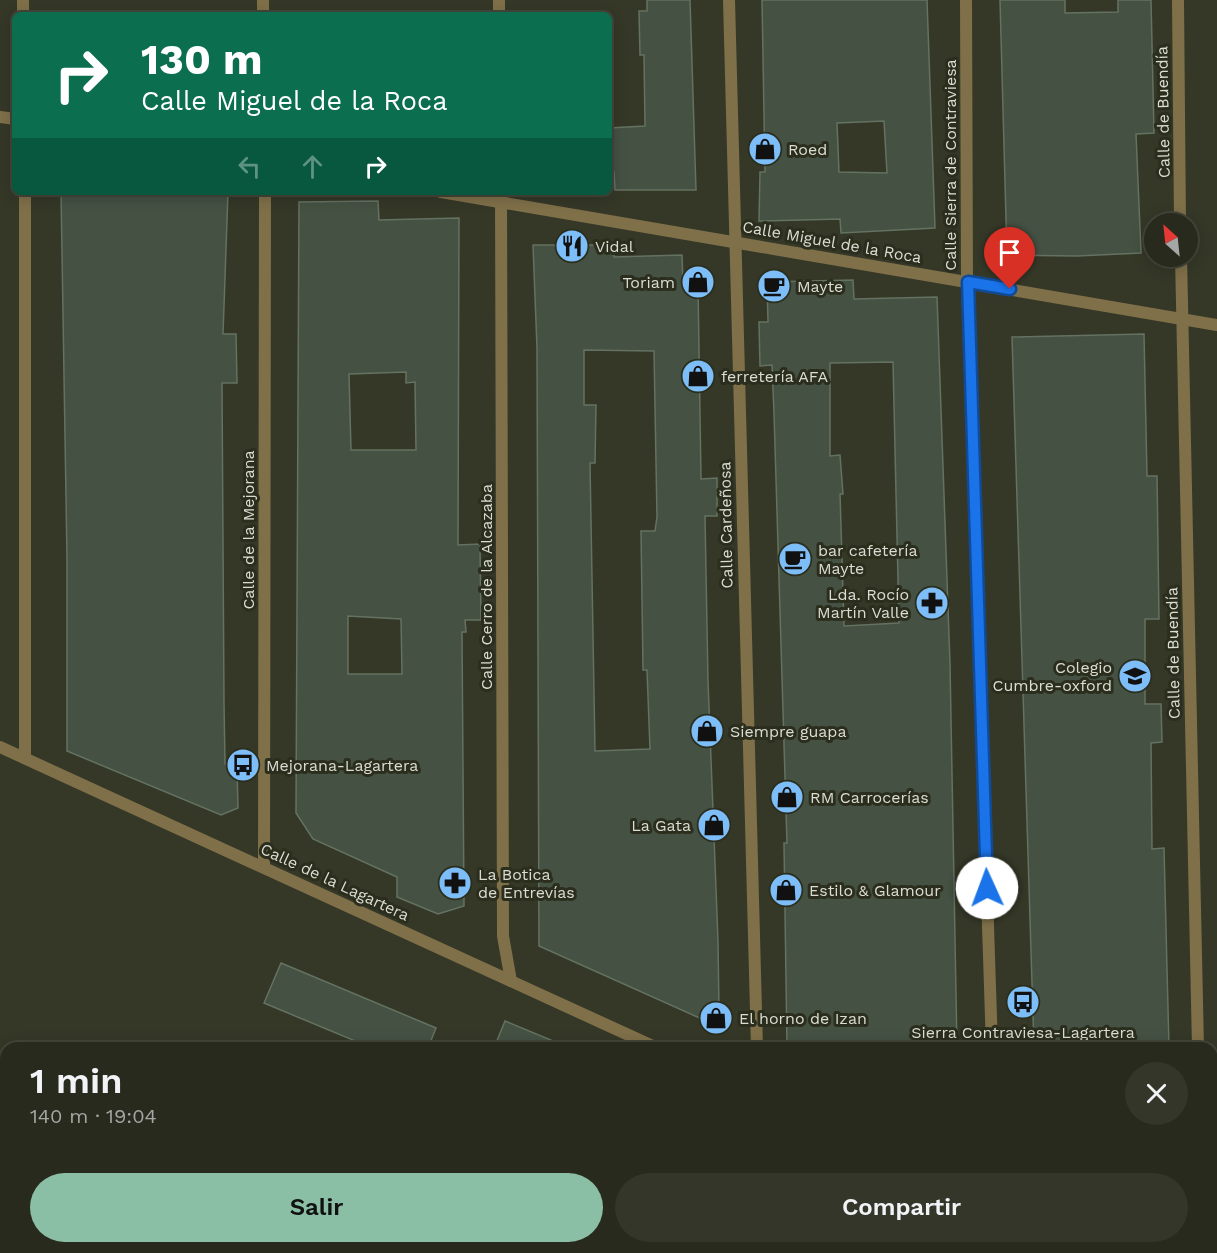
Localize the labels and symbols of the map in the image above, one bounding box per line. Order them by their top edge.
street label: Calle de Buendía [1152,46,1174,178]
street label: Calle Sierra de Contraviesa [941,59,960,271]
shop icon: Roed [747,131,783,167]
place label: Roed [788,140,827,159]
north arrow [1144,213,1198,267]
street label: Calle Miguel de la Roca [741,217,923,267]
pin [984,227,1035,289]
restaurant icon: Vidal [554,228,590,264]
place label: Vidal [595,237,634,256]
shop icon: Toriam [680,264,716,300]
cafe icon: Mayte [756,268,792,304]
place label: Toriam [622,273,675,292]
place label: Mayte [797,277,843,296]
shop icon: ferretería AFA [680,358,716,394]
place label: ferretería AFA [721,367,829,386]
street label: Calle de la Mejorana [239,450,258,610]
street label: Calle Cardeñosa [715,461,737,589]
street label: Calle Cerro de la Alcazaba [477,484,496,690]
cafe icon: bar cafetería Mayte [777,541,813,577]
place label: bar cafetería Mayte [818,541,917,578]
place label: Lda. Rocío Martín Valle [817,585,909,622]
pharmacy icon: Lda. Rocío Martín Valle [914,585,950,621]
street label: Calle de Buendía [1162,587,1184,719]
place label: Colegio Cumbre-oxford [992,658,1112,695]
school or university icon: Colegio Cumbre-oxford [1117,658,1153,694]
shop icon: Siempre guapa [689,713,725,749]
place label: Siempre guapa [730,722,846,741]
bus stop icon: Mejorana-Lagartera [225,747,261,783]
place label: Mejorana-Lagartera [266,756,418,775]
shop icon: RM Carrocerías [769,779,805,815]
place label: RM Carrocerías [810,788,929,807]
shop icon: La Gata [696,807,732,843]
place label: La Gata [631,816,691,835]
street label: Calle de la Lagartera [258,839,412,925]
position arrow [955,856,1019,920]
pharmacy icon: La Botica de Entrevías [437,865,473,901]
place label: La Botica de Entrevías [478,865,575,902]
shop icon: Estilo & Glamour [768,872,804,908]
place label: Estilo & Glamour [809,881,941,900]
bus stop icon: Sierra Contraviesa-Lagartera [1005,984,1041,1020]
shop icon: El horno de Izan [698,1000,734,1036]
place label: El horno de Izan [739,1009,867,1028]
place label: Sierra Contraviesa-Lagartera [911,1023,1135,1042]

